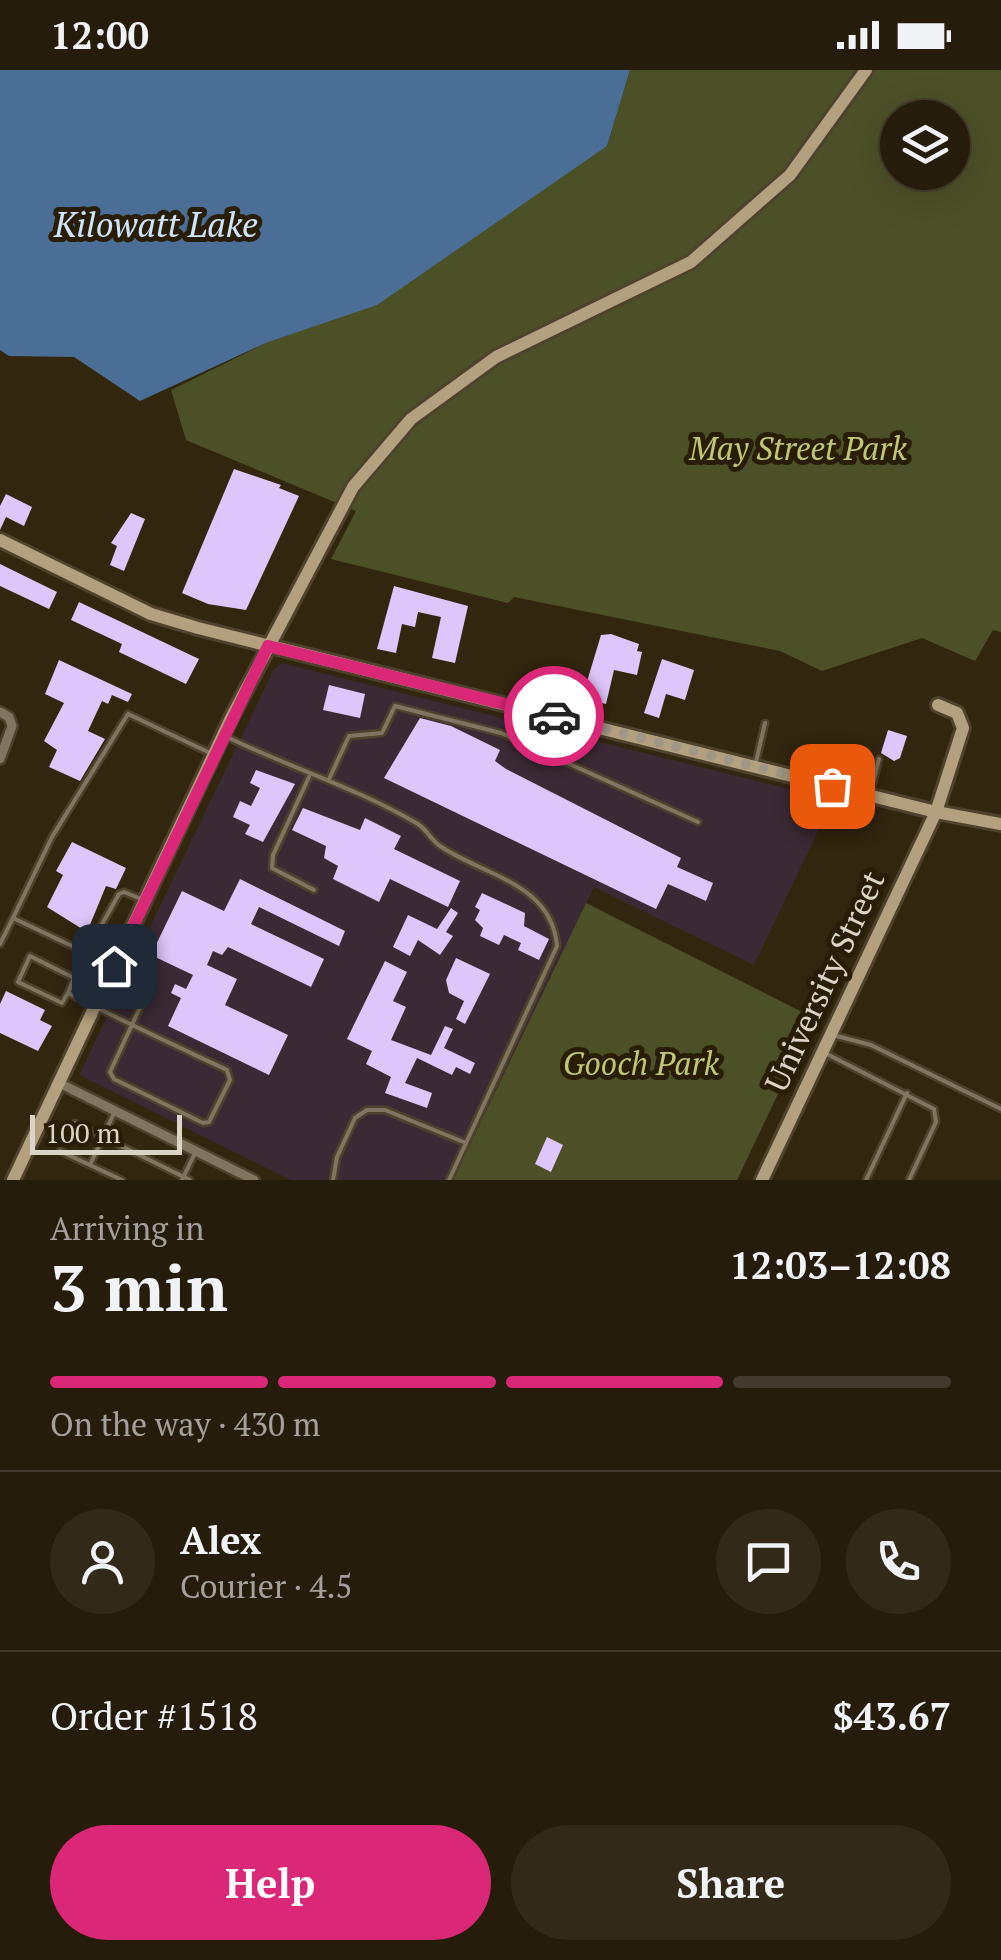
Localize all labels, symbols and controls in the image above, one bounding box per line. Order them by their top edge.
text: 12:00 [50,10,149,60]
map controls [880,100,970,190]
button: layers [880,100,970,190]
water label: Kilowatt Lake [53,201,258,247]
park label: May Street Park [688,427,907,469]
courier [504,666,604,766]
icon: car [527,689,582,744]
pin [790,744,875,829]
icon: bag [805,759,860,814]
street label: University Street [755,864,894,1098]
pin [72,924,157,1009]
icon: home [87,939,142,994]
park label: Gooch Park [563,1042,720,1084]
scale bar [30,1110,182,1154]
text: 100 m [45,1114,121,1151]
text: Arriving in [50,1207,204,1249]
text: 12:03–12:08 [729,1240,951,1290]
text: 3 min [50,1243,228,1330]
text: On the way · 430 m [50,1403,320,1445]
button: person [50,1509,155,1614]
button: chat [716,1509,821,1614]
button: phone [846,1509,951,1614]
text: Alex [180,1515,261,1565]
text: Courier · 4.5 [180,1565,352,1607]
text: Order #1518 [50,1691,258,1741]
text: $43.67 [832,1691,951,1741]
button: Help [50,1825,491,1940]
button: Share [511,1825,951,1940]

